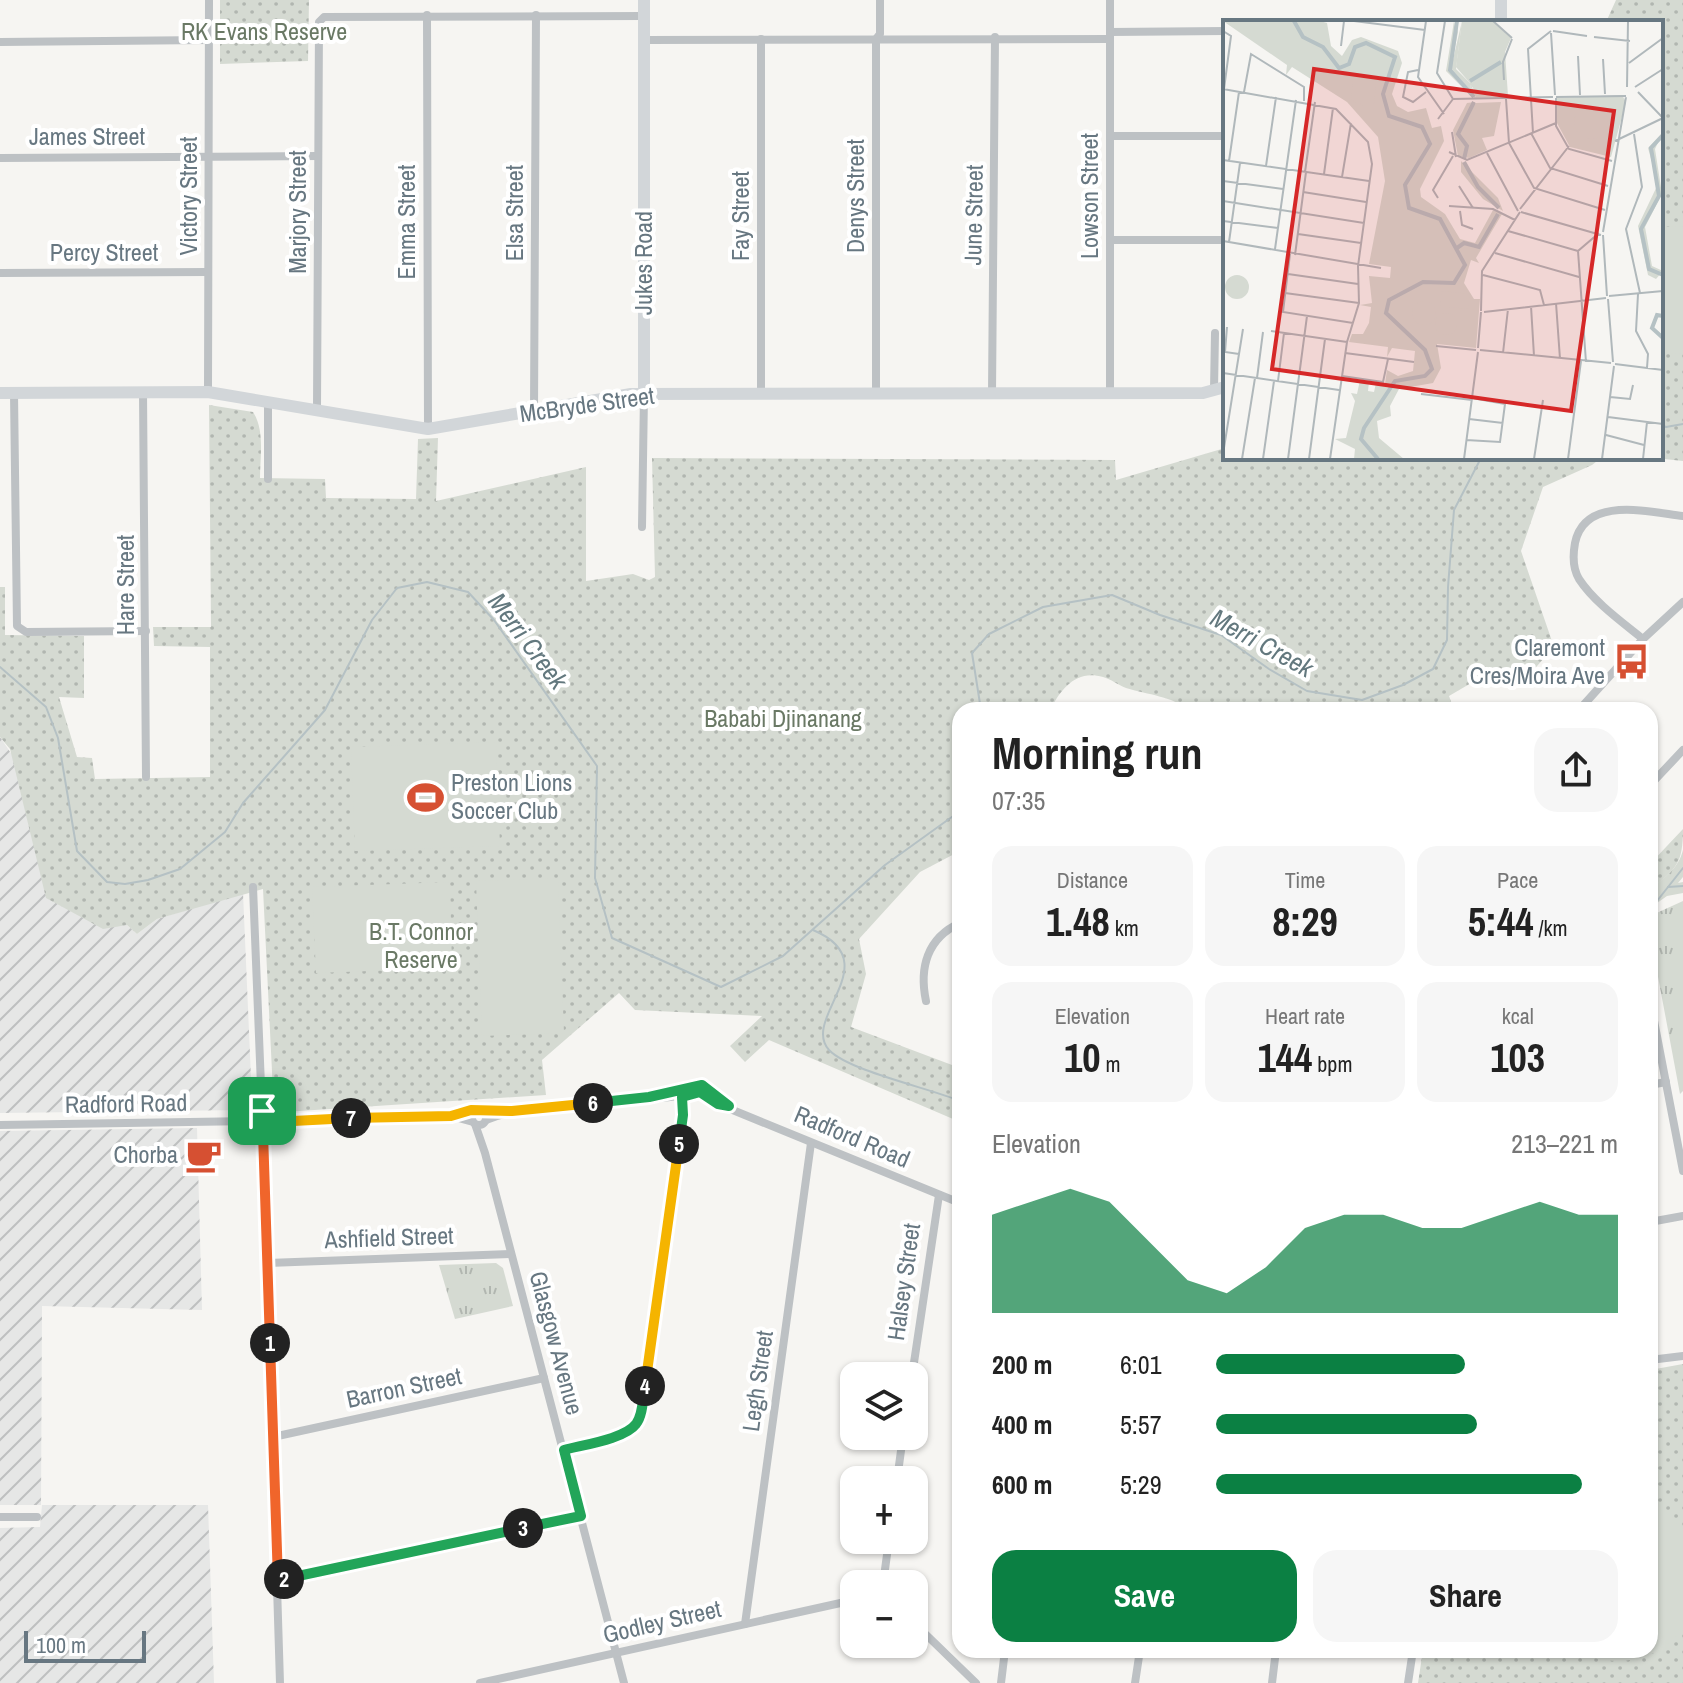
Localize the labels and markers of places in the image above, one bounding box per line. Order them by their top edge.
place label: Claremont Cres/Moira Ave [1470,631,1606,691]
bus stop icon: Claremont Cres/Moira Ave [1612,643,1650,681]
place label: Preston Lions Soccer Club [451,766,572,826]
sports icon: Preston Lions Soccer Club [406,778,444,816]
pin [228,1077,296,1145]
pin: 6 [573,1083,613,1123]
pin: 7 [331,1098,371,1138]
pin: 5 [659,1124,699,1164]
cafe icon: Chorba [185,1136,223,1174]
place label: Chorba [113,1138,178,1170]
pin: 1 [250,1323,290,1363]
pin: 4 [625,1366,665,1406]
pin: 3 [503,1508,543,1548]
pin: 2 [264,1559,304,1599]

